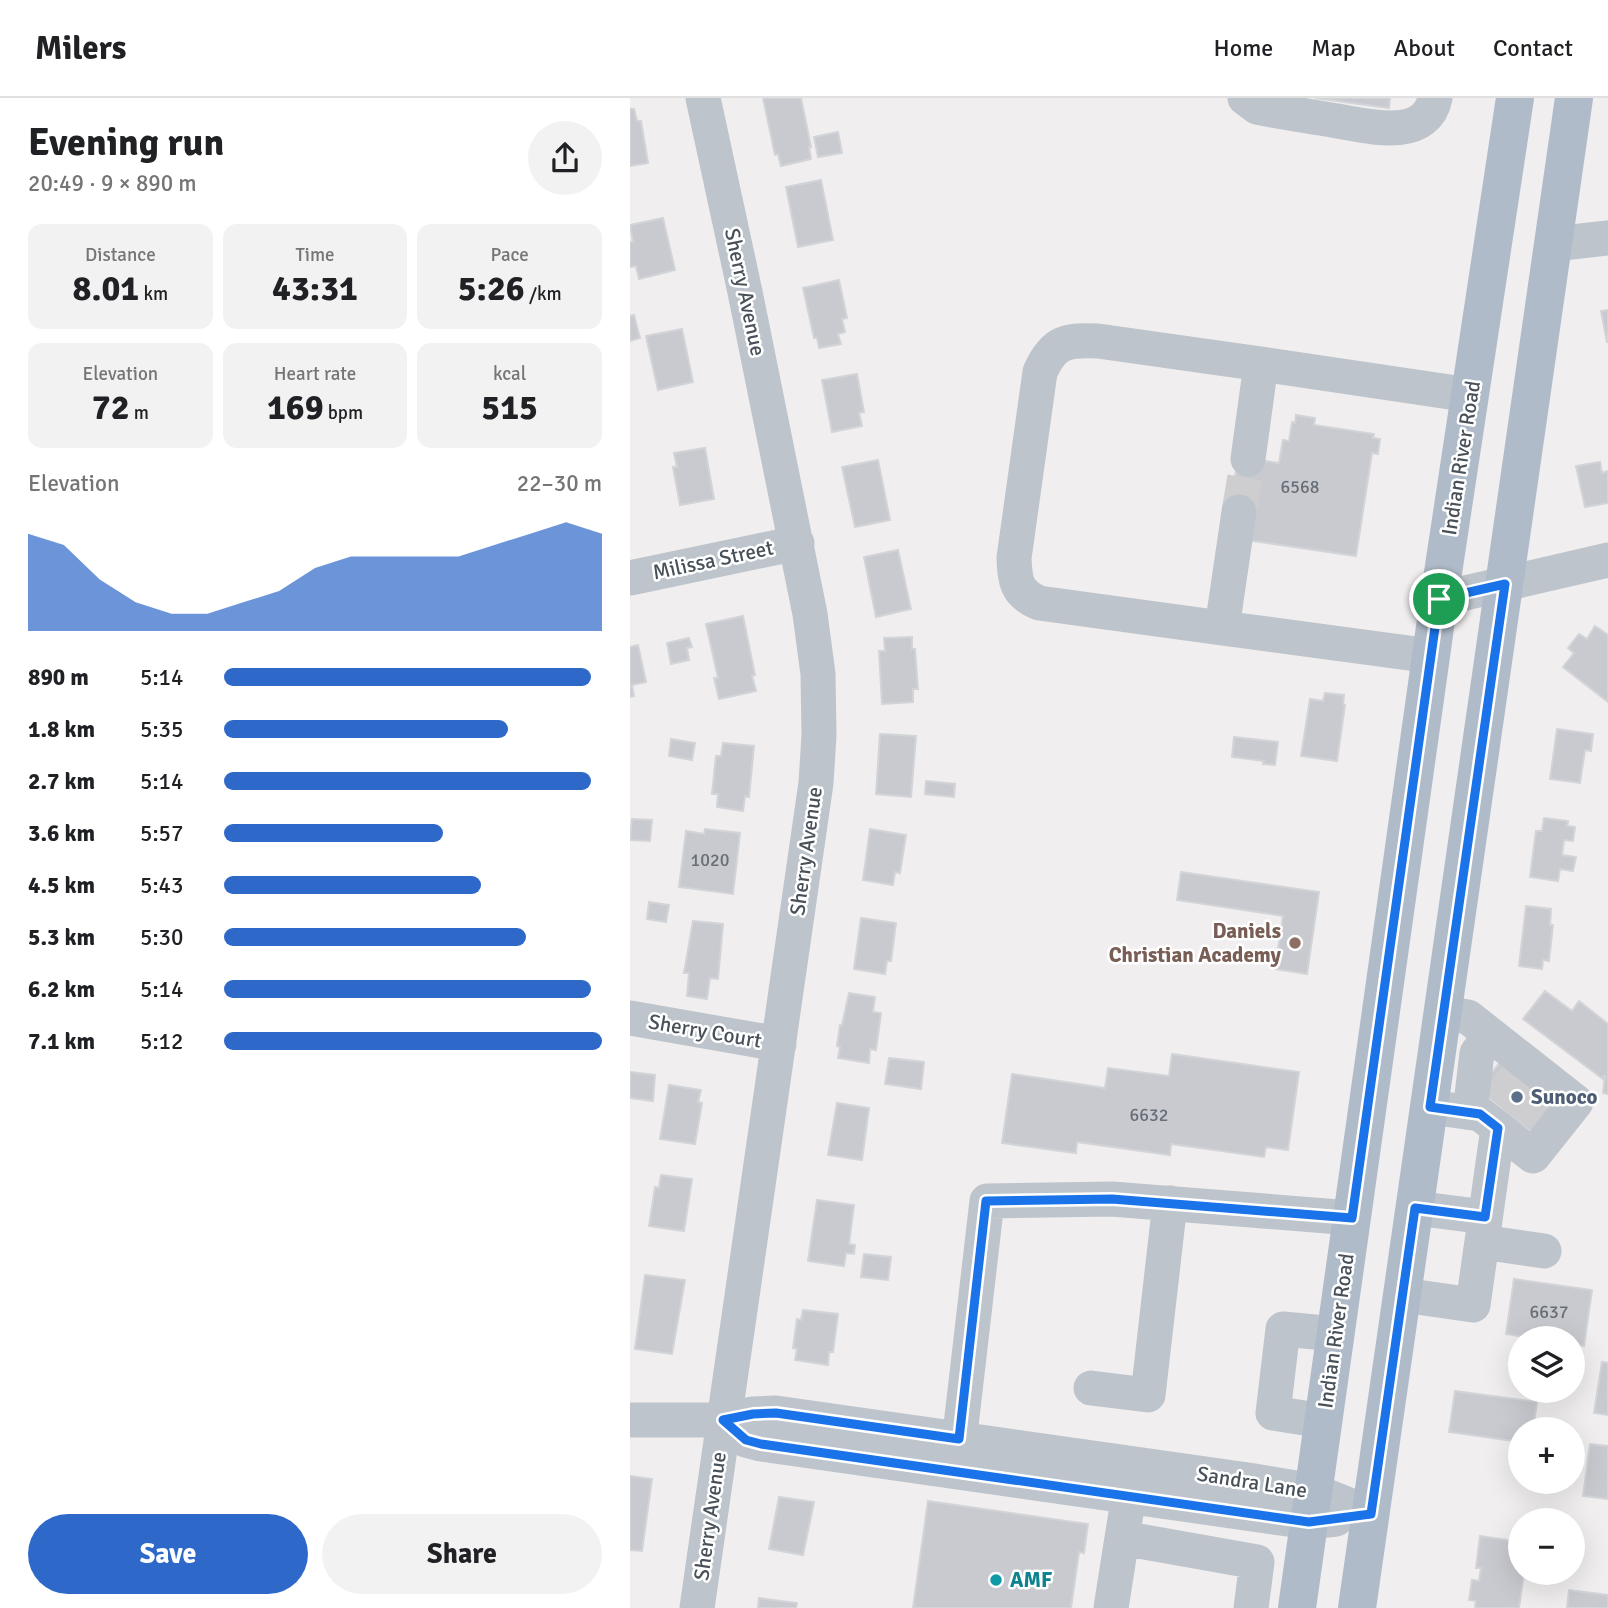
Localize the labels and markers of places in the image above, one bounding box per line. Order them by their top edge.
pin [1409,569,1469,629]
place label: Daniels Christian Academy [1109,918,1282,968]
marker: Daniels Christian Academy [1287,935,1303,951]
place label: Sunoco [1531,1084,1597,1110]
marker: Sunoco [1509,1089,1525,1105]
place label: AMF [1010,1567,1052,1593]
marker: AMF [988,1572,1004,1588]

